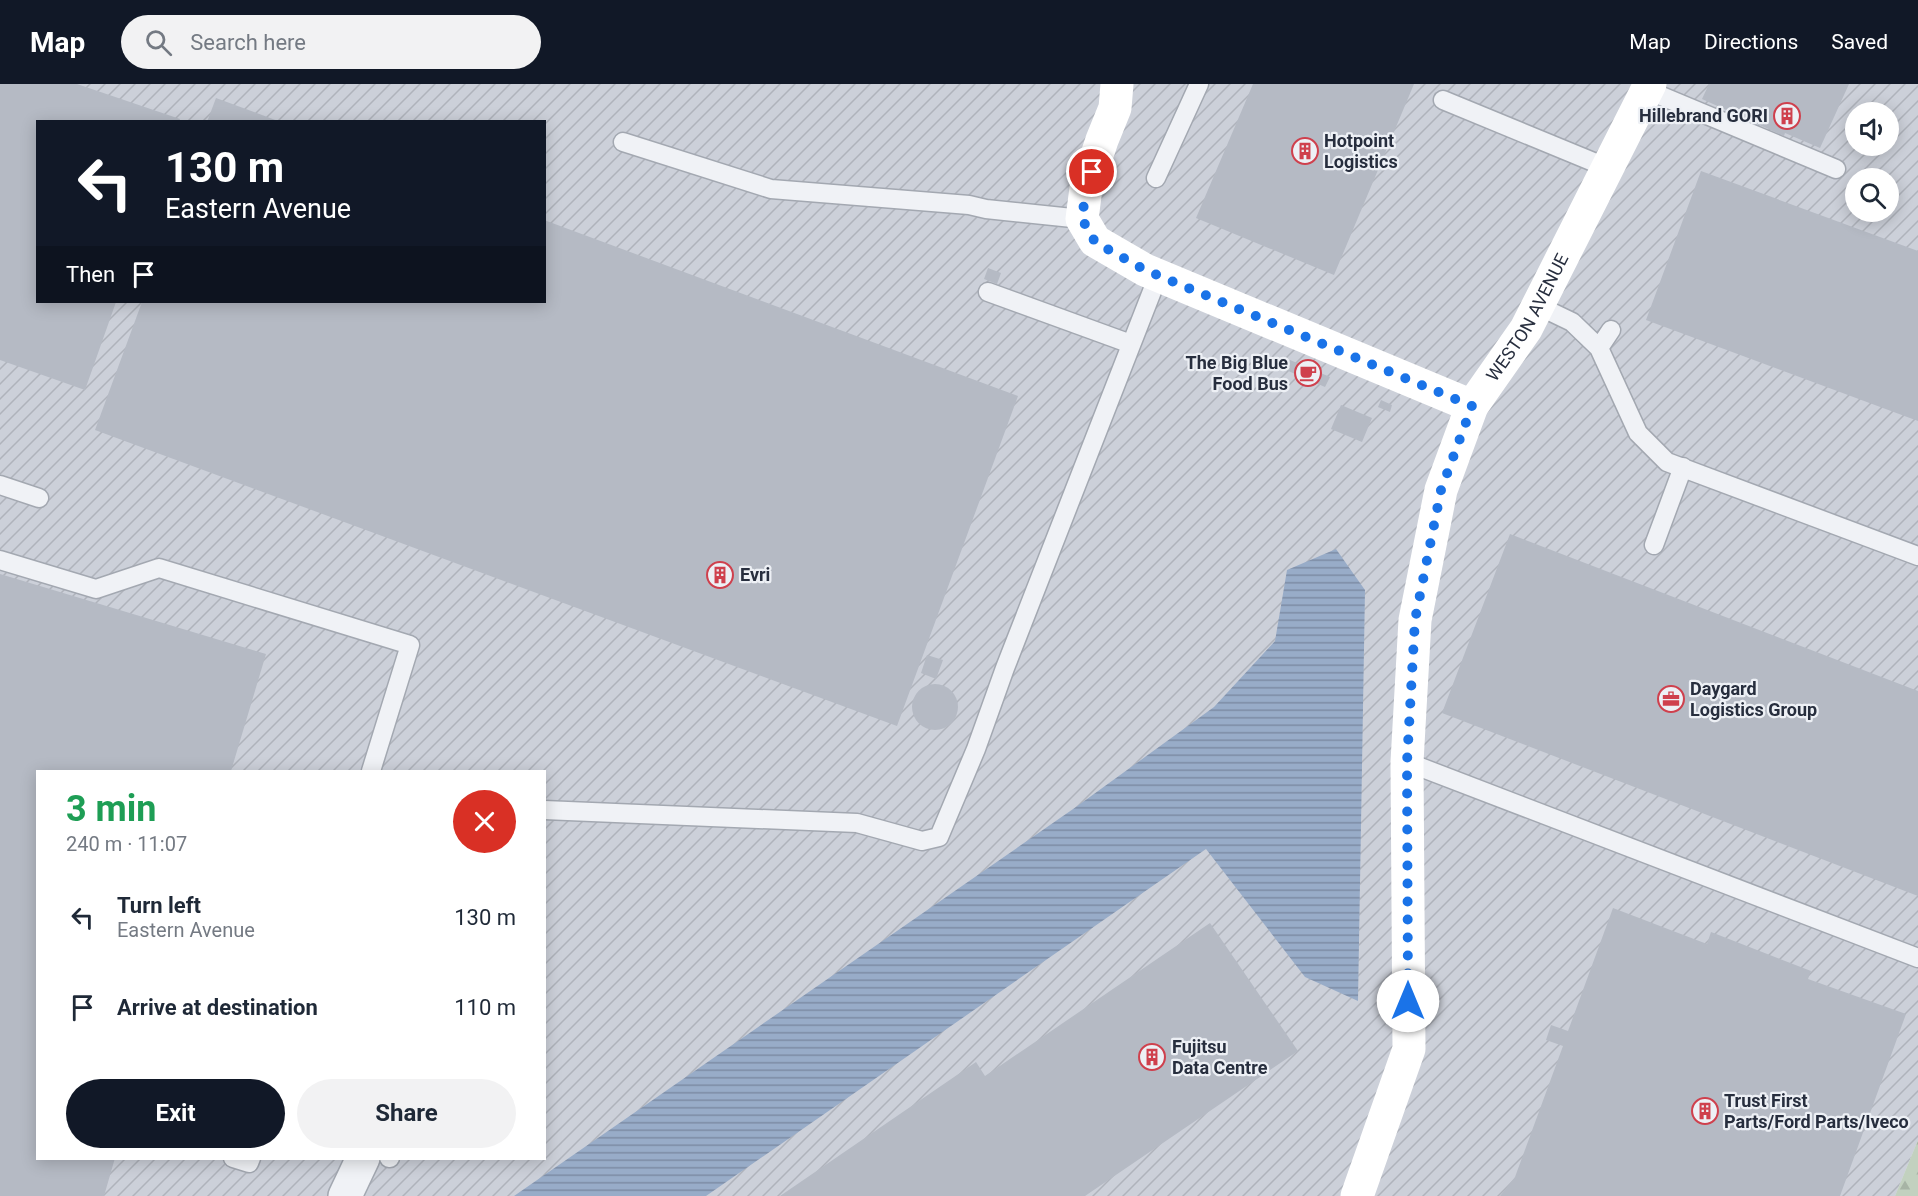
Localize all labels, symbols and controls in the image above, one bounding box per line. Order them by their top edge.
search box [121,15,541,69]
text: Map [30,26,85,59]
icon: search [142,26,175,59]
text: Search here [190,30,306,55]
text: Map [1629,30,1671,54]
text: Directions [1704,30,1798,54]
text: Saved [1831,30,1888,54]
building icon: Hillebrand GORI [1772,101,1802,131]
map controls [1845,102,1899,222]
button: sound [1845,102,1899,156]
place label: Hillebrand GORI [1639,105,1768,126]
place label: Hotpoint Logistics [1324,130,1398,172]
building icon: Hotpoint Logistics [1290,136,1320,166]
text: 130 m [165,143,284,192]
icon: left [66,144,144,222]
pin [1066,146,1117,197]
icon: arrive [1075,155,1108,188]
button: search [1845,168,1899,222]
text: Eastern Avenue [165,193,351,225]
street label: WESTON AVENUE [1482,250,1572,385]
icon: arrive [127,258,160,291]
text: Then [66,262,115,287]
place label: The Big Blue Food Bus [1186,352,1288,394]
cafe icon: The Big Blue Food Bus [1293,358,1323,388]
building icon: Evri [705,560,735,590]
place label: Evri [740,564,770,585]
place label: Daygard Logistics Group [1690,678,1817,720]
office icon: Daygard Logistics Group [1656,684,1686,714]
text: 3 min [66,788,157,830]
button: close [453,790,516,853]
text: 240 m · 11:07 [66,832,187,856]
text: Turn left [117,893,201,918]
icon: left [66,901,99,934]
text: 130 m [454,905,516,930]
text: Eastern Avenue [117,918,255,942]
position arrow [1376,969,1440,1033]
icon: arrive [66,991,99,1024]
text: Arrive at destination [117,995,318,1020]
text: 110 m [454,995,516,1020]
place label: Fujitsu Data Centre [1172,1036,1268,1078]
building icon: Fujitsu Data Centre [1137,1042,1167,1072]
button: Exit [66,1079,285,1148]
button: Share [297,1079,516,1148]
place label: Trust First Parts/Ford Parts/Iveco [1724,1090,1909,1132]
building icon: Trust First Parts/Ford Parts/Iveco [1690,1096,1720,1126]

